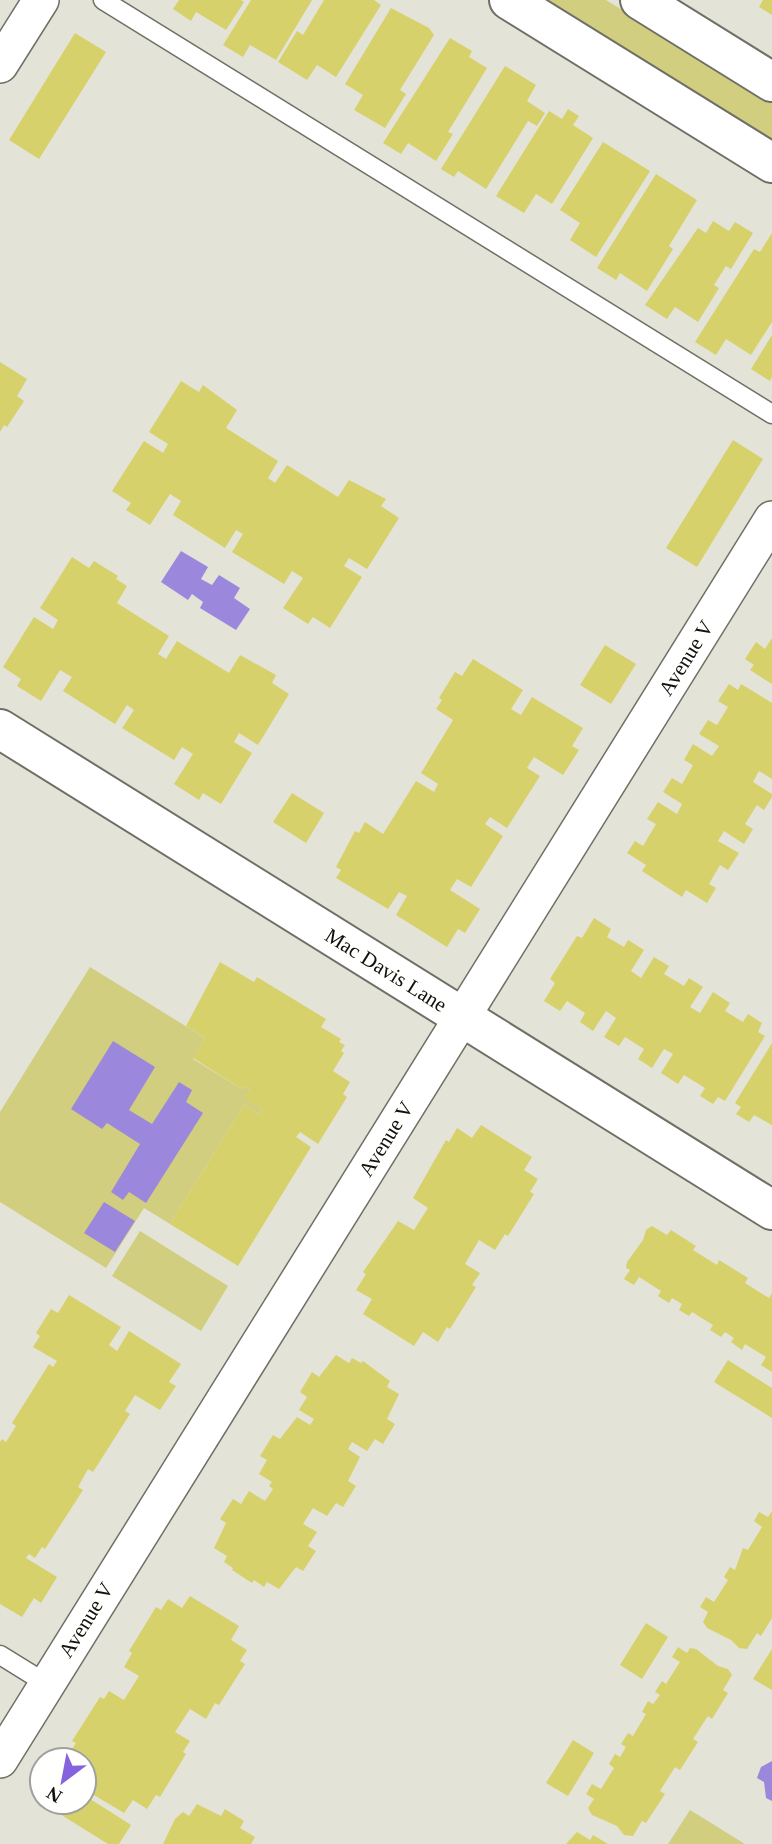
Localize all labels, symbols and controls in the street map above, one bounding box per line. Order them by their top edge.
street label: Avenue V [654,616,718,700]
street label: Mac Davis Lane [321,923,451,1017]
street label: Avenue V [354,1097,418,1181]
street label: Avenue V [54,1578,118,1662]
north arrow [28,1746,98,1816]
text: N [43,1782,66,1808]

